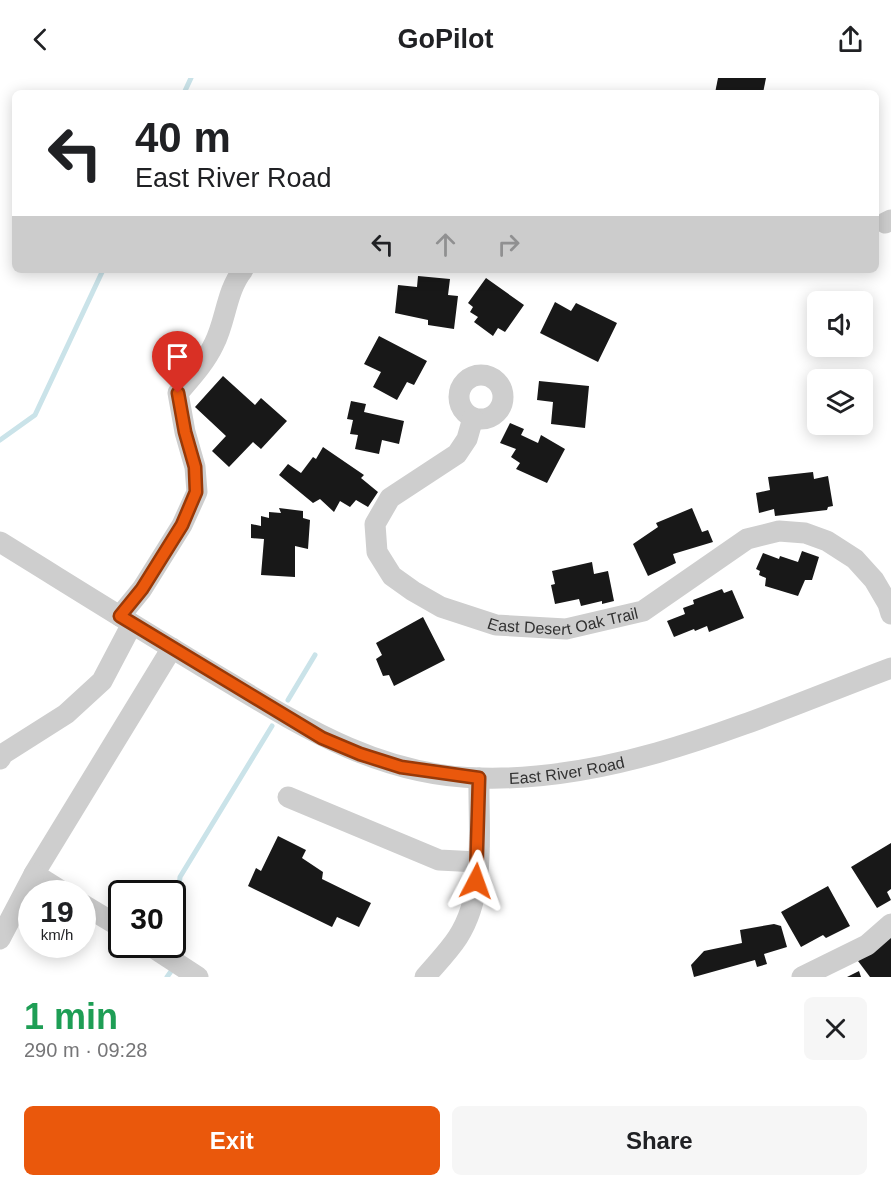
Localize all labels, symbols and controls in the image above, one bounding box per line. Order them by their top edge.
icon: back [24,23,57,56]
icon: share [834,23,867,56]
text: GoPilot [398,24,494,54]
icon: left [36,114,114,192]
text: 40 m [135,114,231,161]
text: East River Road [135,163,332,193]
icon: left [366,228,399,261]
icon: ahead [429,228,462,261]
icon: right [492,228,525,261]
map controls [807,291,873,435]
button: sound [807,291,873,357]
pin [152,331,203,393]
icon: arrive [161,340,194,373]
button: layers [807,369,873,435]
street label: East Desert Oak Trail [485,604,640,638]
street label: East River Road [509,753,626,786]
position arrow [444,849,508,913]
speed limit sign: 30 [108,880,186,958]
text: 19 [40,895,74,928]
text: km/h [41,926,73,943]
text: 1 min [24,996,118,1037]
button: close [804,997,867,1060]
text: 290 m · 09:28 [24,1039,147,1061]
button: Exit [24,1106,440,1175]
button: Share [452,1106,867,1175]

